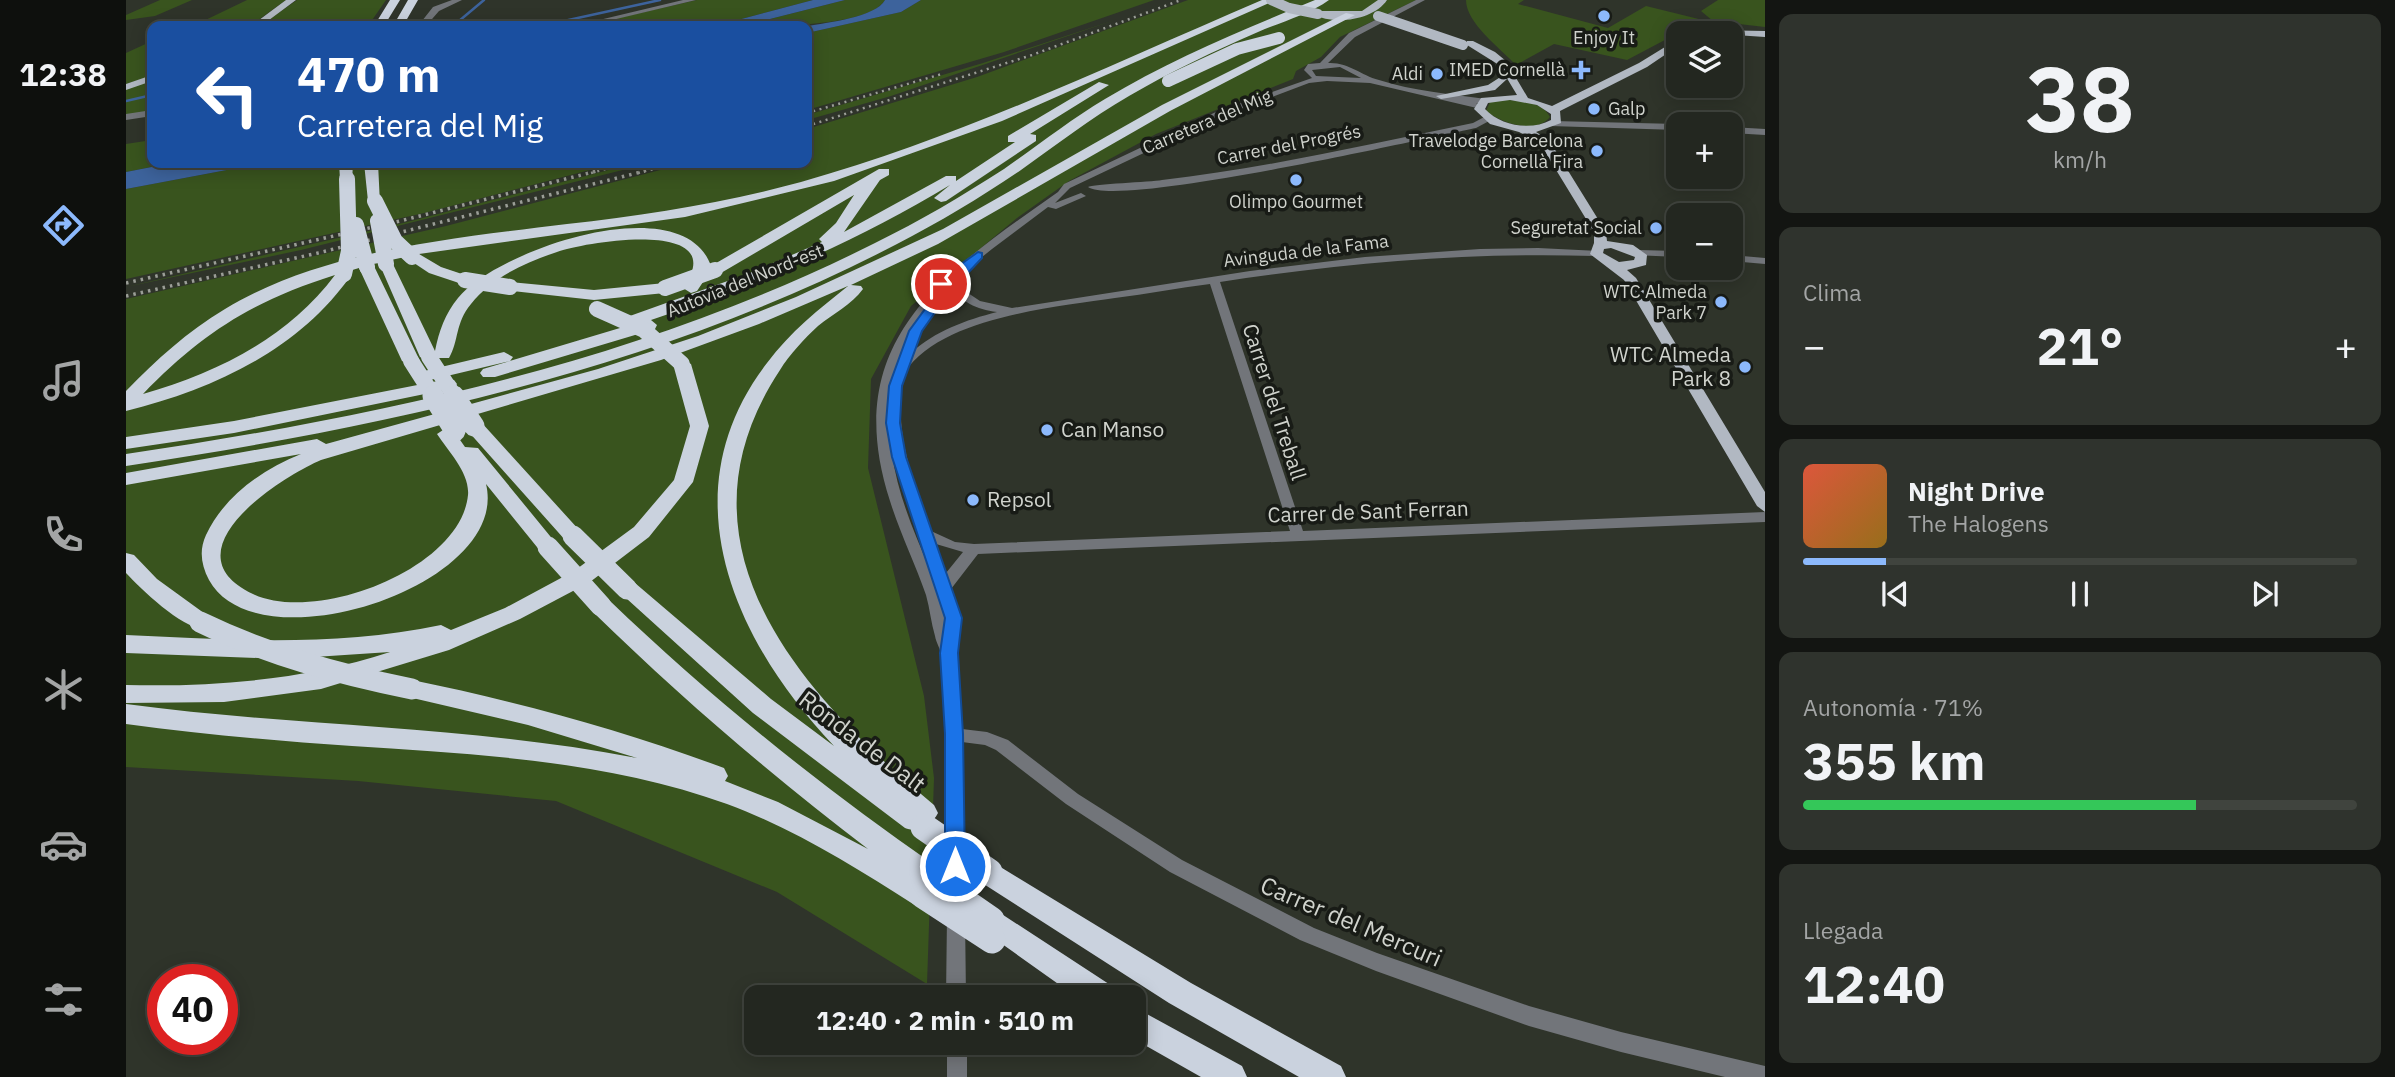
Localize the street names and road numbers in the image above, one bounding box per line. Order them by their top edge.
street label: Carretera del Mig [1139,84,1275,159]
street label: Carrer del Progrés [1215,119,1363,170]
street label: Avinguda de la Fama [1222,229,1390,272]
street label: Autovia del Nord-est [663,239,826,322]
street label: Carrer del Treball [1236,320,1314,484]
street label: Carrer de Sant Ferran [1267,493,1469,529]
street label: Ronda de Dalt [793,683,933,799]
street label: Carrer del Mercuri [1256,868,1447,974]

